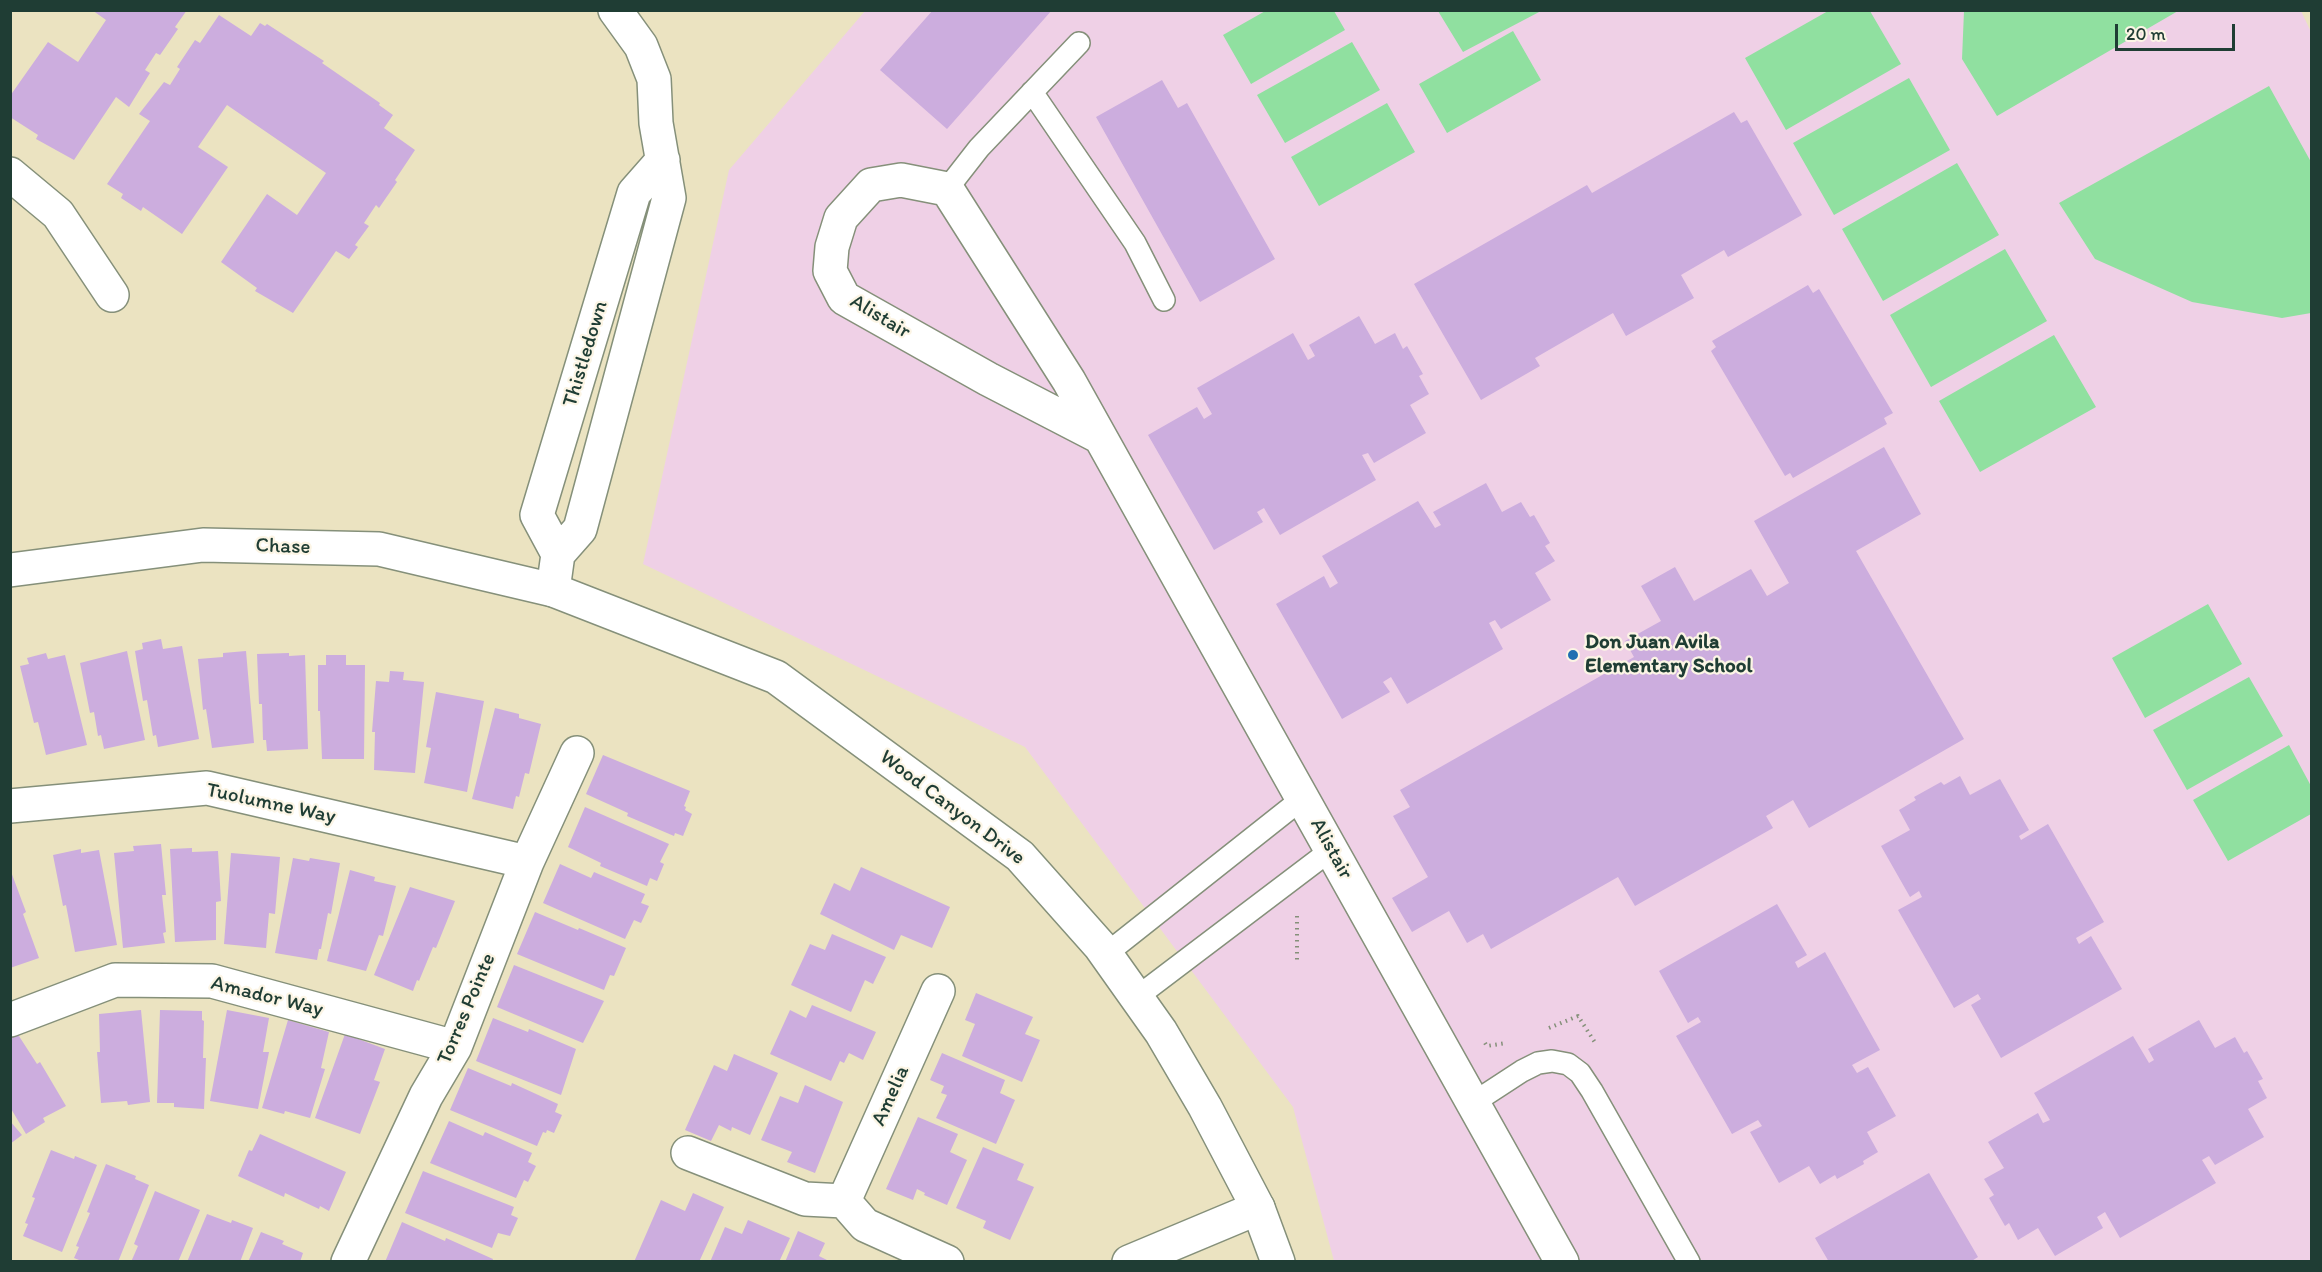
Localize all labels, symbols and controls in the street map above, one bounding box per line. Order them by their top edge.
scale bar [2118,12,2238,50]
text: 20 m [2126,23,2166,45]
street label: Alistair [845,289,915,345]
street label: Thistledown [558,298,614,410]
street label: Chase [255,533,311,561]
place label: Don Juan Avila Elementary School [1585,630,1752,680]
marker: Don Juan Avila Elementary School [1566,648,1580,662]
street label: Wood Canyon Drive [874,745,1030,871]
street label: Tuolumne Way [204,778,338,830]
street label: Alistair [1304,814,1358,884]
street label: Torres Pointe [432,950,502,1068]
street label: Amador Way [208,971,326,1023]
street label: Amelia [867,1062,915,1130]

